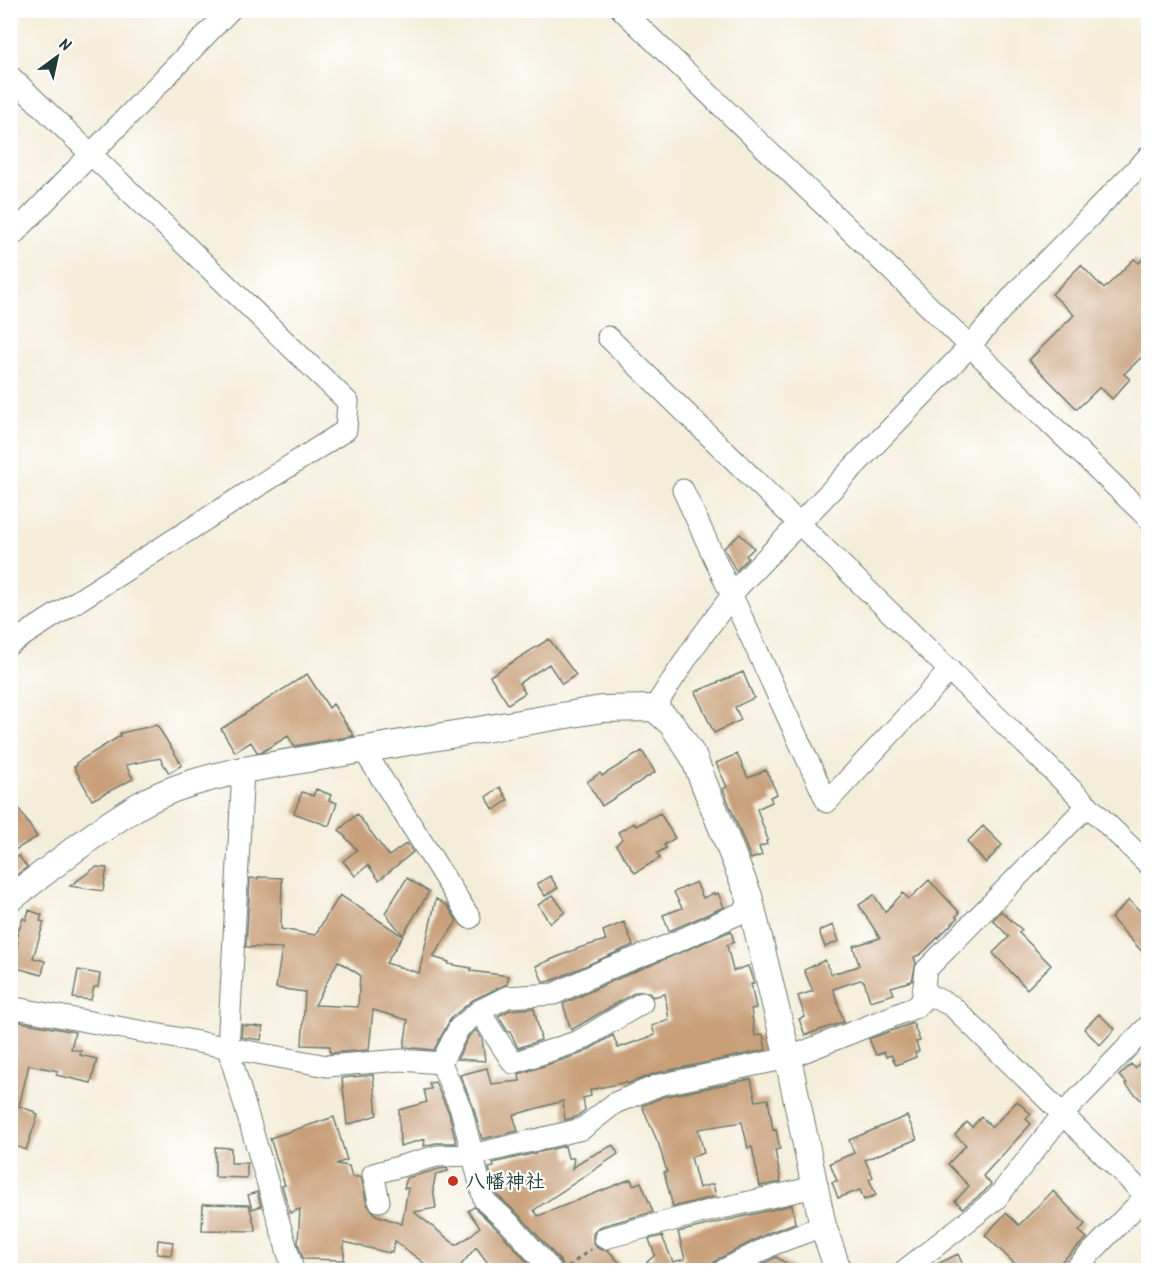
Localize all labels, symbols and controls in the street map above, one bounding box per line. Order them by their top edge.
north arrow [27,27,87,87]
text: N [53,32,75,59]
place label: 八幡神社 [465,1167,545,1199]
marker: 八幡神社 [446,1174,460,1188]

